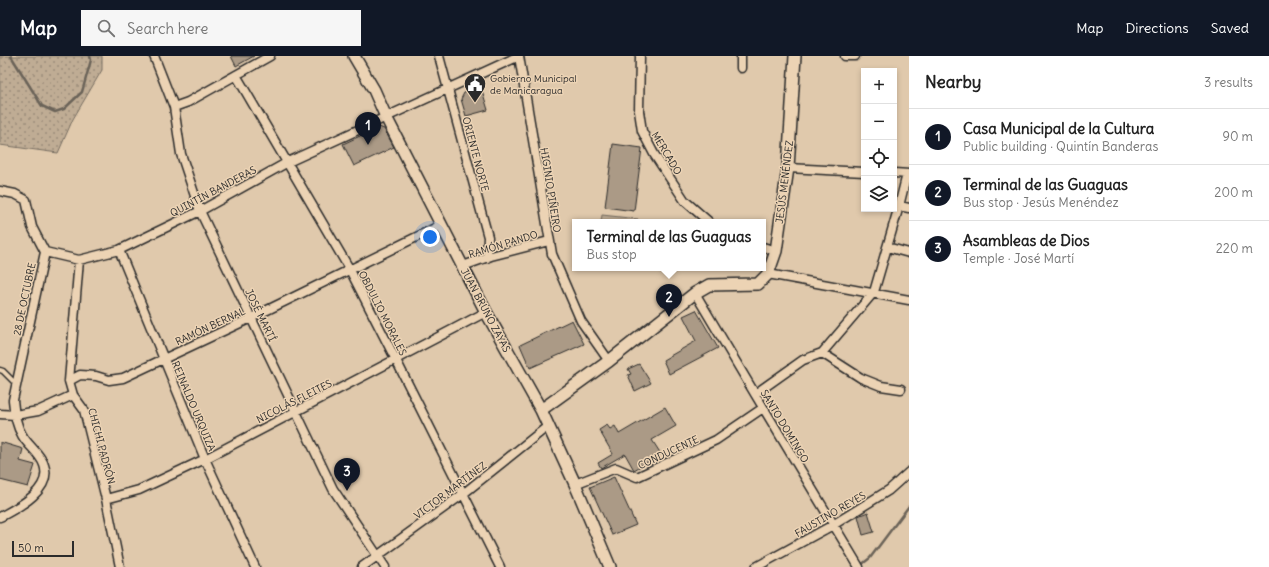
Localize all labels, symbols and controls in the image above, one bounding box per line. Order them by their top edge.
search box [81,10,361,46]
text: Map [20,16,57,40]
icon: search [95,17,117,39]
text: Search here [127,19,208,38]
text: Map [1076,19,1103,37]
text: Directions [1125,19,1189,37]
text: Saved [1211,19,1249,37]
map controls [861,68,897,212]
button: + [861,68,897,104]
public building icon: Gobierno Municipal de Manicaragua [462,71,488,104]
text: Nearby [925,71,981,93]
place label: Gobierno Municipal de Manicaragua [490,72,577,97]
text: 3 results [1204,74,1253,91]
button: − [861,104,897,140]
pin: 1 [355,112,381,145]
street label: ORIENTE NORTE [459,115,492,193]
text: Casa Municipal de la Cultura [963,119,1154,138]
text: 1 [935,128,941,145]
text: 90 m [1222,128,1253,145]
street label: MERCADO [649,129,685,177]
text: Public building · Quintín Banderas [963,138,1158,155]
street label: JESÚS MENÉNDEZ [773,139,796,224]
button: locate [861,140,897,176]
street label: HIGINIO PIÑEIRO [537,147,564,234]
street label: QUINTÍN BANDERAS [168,163,259,220]
text: Terminal de las Guaguas [963,175,1128,194]
button: layers [861,176,897,212]
text: 2 [934,184,942,201]
text: 200 m [1214,184,1253,201]
text: Bus stop · Jesús Menéndez [963,194,1119,211]
popup [572,219,766,271]
your location [420,227,440,247]
text: Terminal de las Guaguas [587,227,751,246]
street label: RAMÓN PANDO [467,228,540,261]
text: Asambleas de Dios [963,231,1090,250]
text: 3 [934,240,942,257]
text: 220 m [1216,240,1253,257]
text: Bus stop [587,246,637,263]
text: Temple · José Martí [963,250,1074,267]
street label: 28 DE OCTUBRE [10,261,39,337]
street label: JUAN BRUNO ZAYAS [458,266,513,355]
street label: OBDULIO MORALES [356,269,410,358]
pin: 2 [656,284,682,317]
street label: JOSÉ MARTÍ [242,287,279,344]
street label: RAMÓN BERNAL [173,304,248,348]
street label: REINALDO URQUIZA [169,359,219,454]
street label: NICOLÁS FLEITES [254,377,335,426]
street label: SANTO DOMINGO [758,387,812,465]
street label: CHICHI PADRÓN [85,407,118,486]
street label: CONDUCENTE [636,433,701,472]
pin: 3 [334,458,360,491]
street label: VICTOR MARTÍNEZ [412,459,489,522]
street label: FAUSTINO REYES [792,489,868,540]
scale bar [12,539,74,558]
text: 50 m [18,541,44,555]

